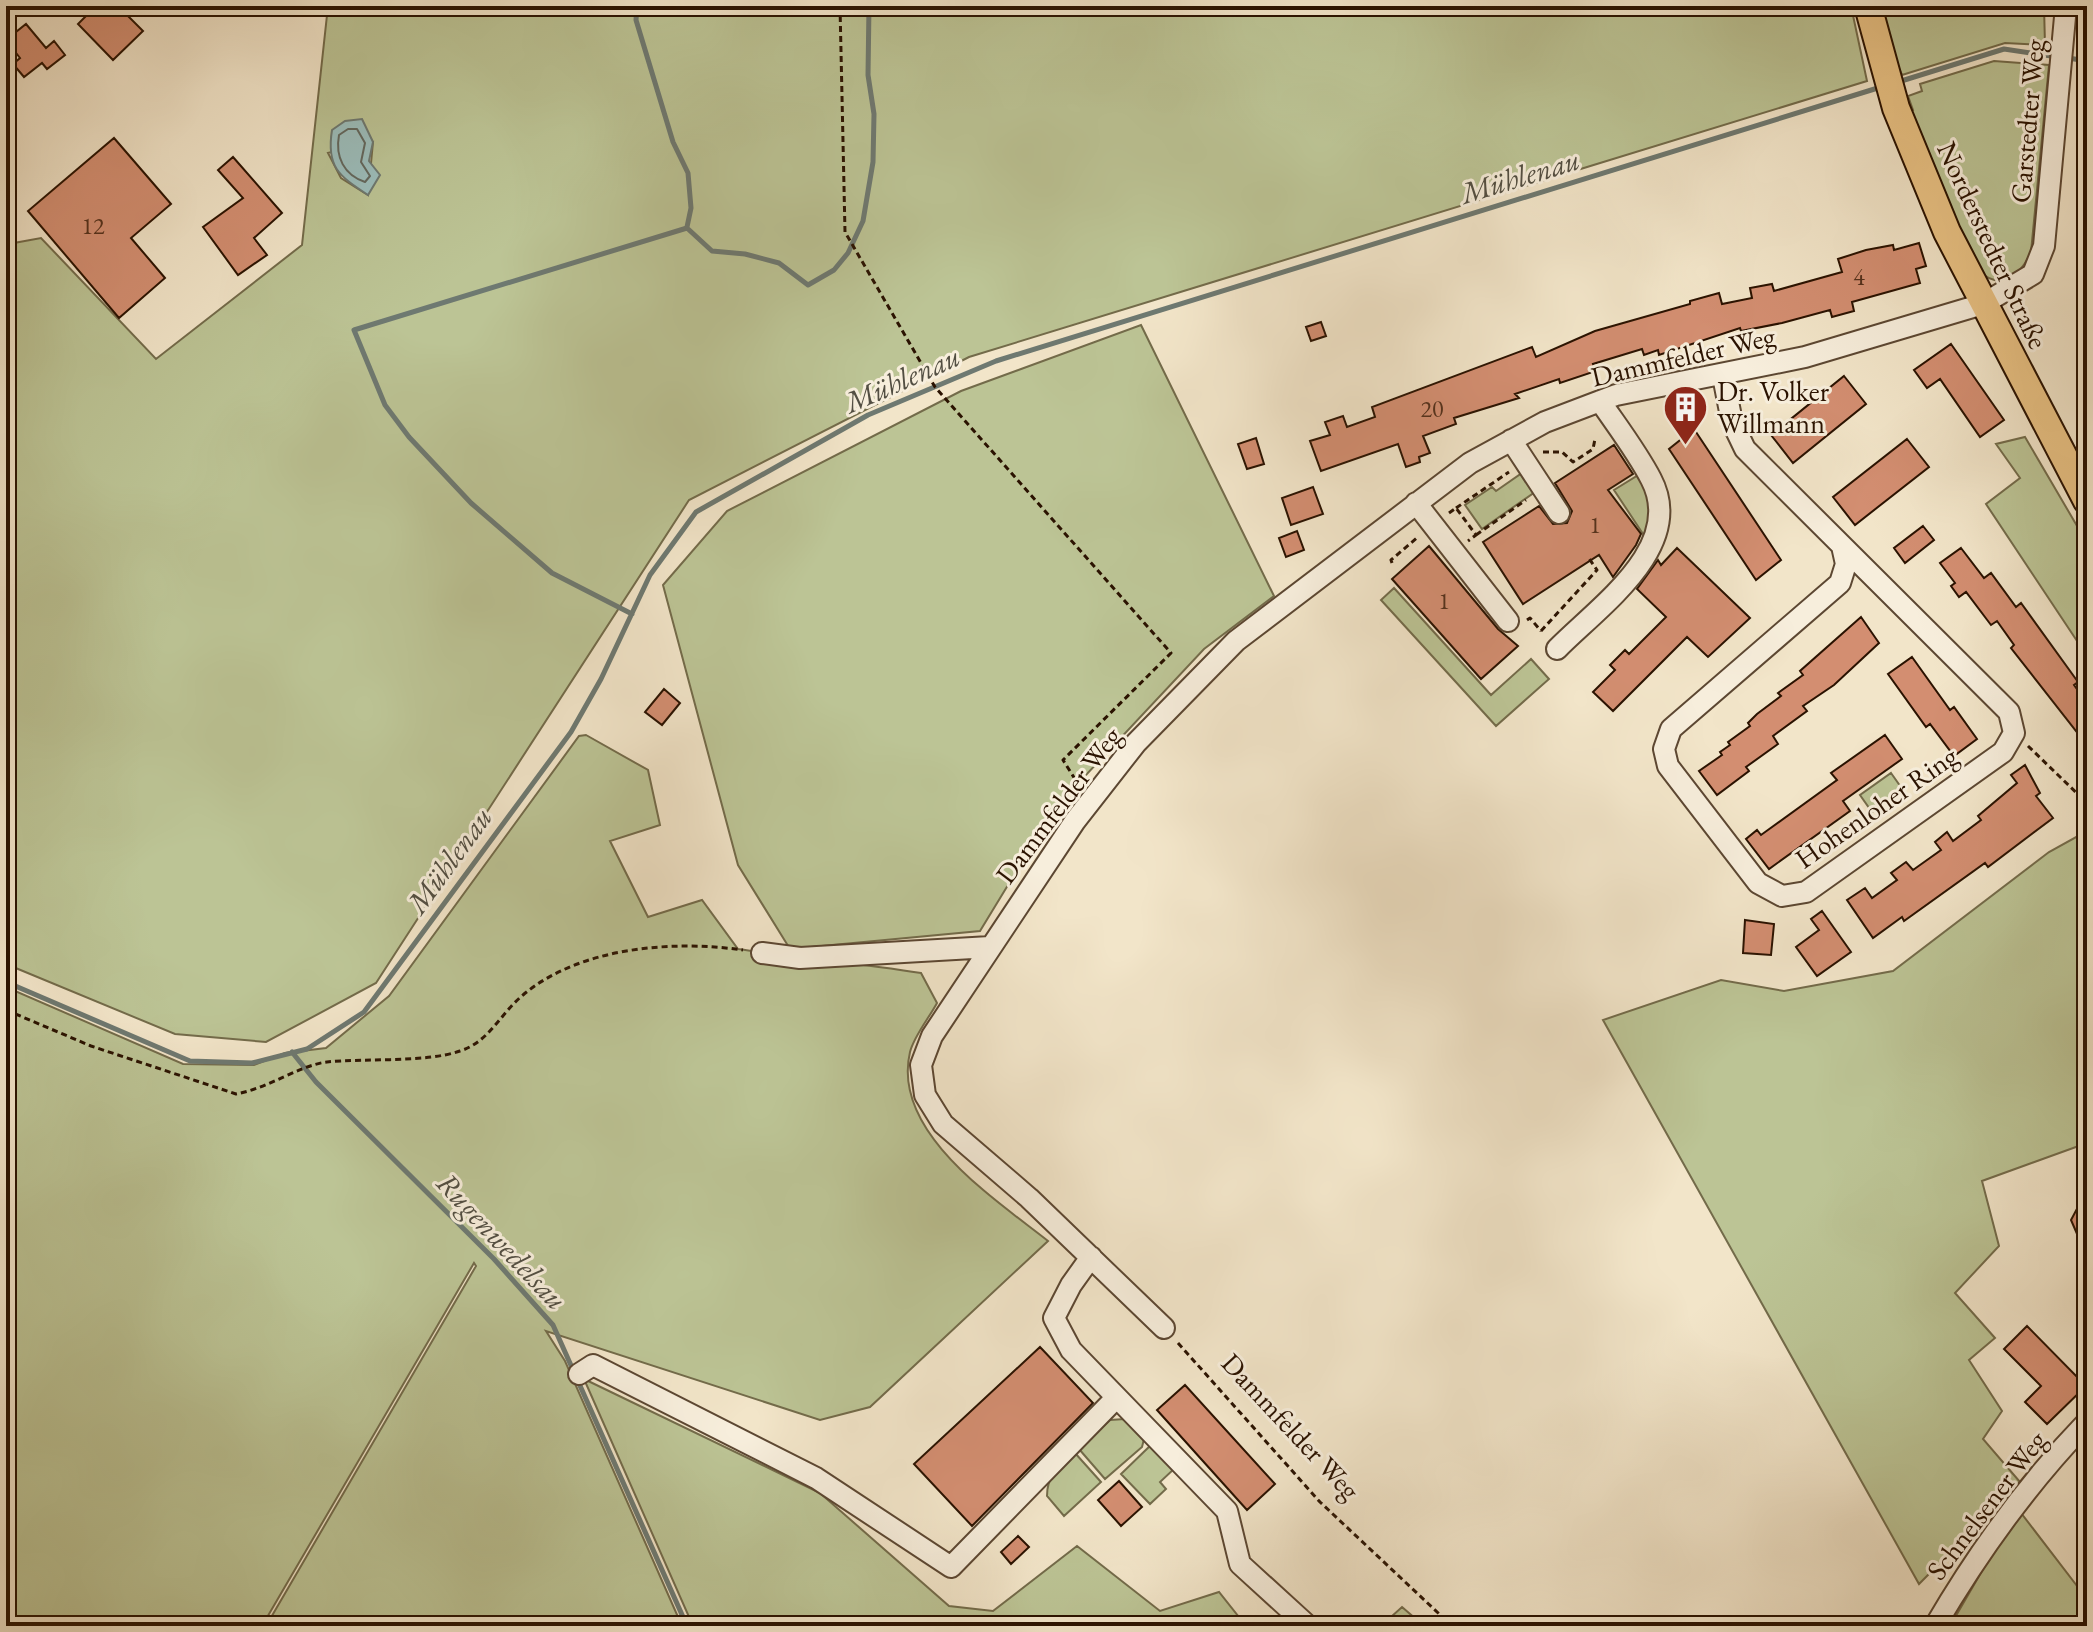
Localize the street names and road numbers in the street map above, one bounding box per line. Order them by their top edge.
street label: Garstedter Weg [2002,37,2052,204]
street label: Norderstedter Straße [1929,136,2057,354]
street label: Dammfelder Weg [1588,317,1779,395]
street label: Dammfelder Weg [987,719,1129,891]
street label: Hohenloher Ring [1788,737,1965,876]
street label: Dammfelder Weg [1214,1345,1369,1508]
street label: Schnelsener Weg [1918,1423,2054,1587]

